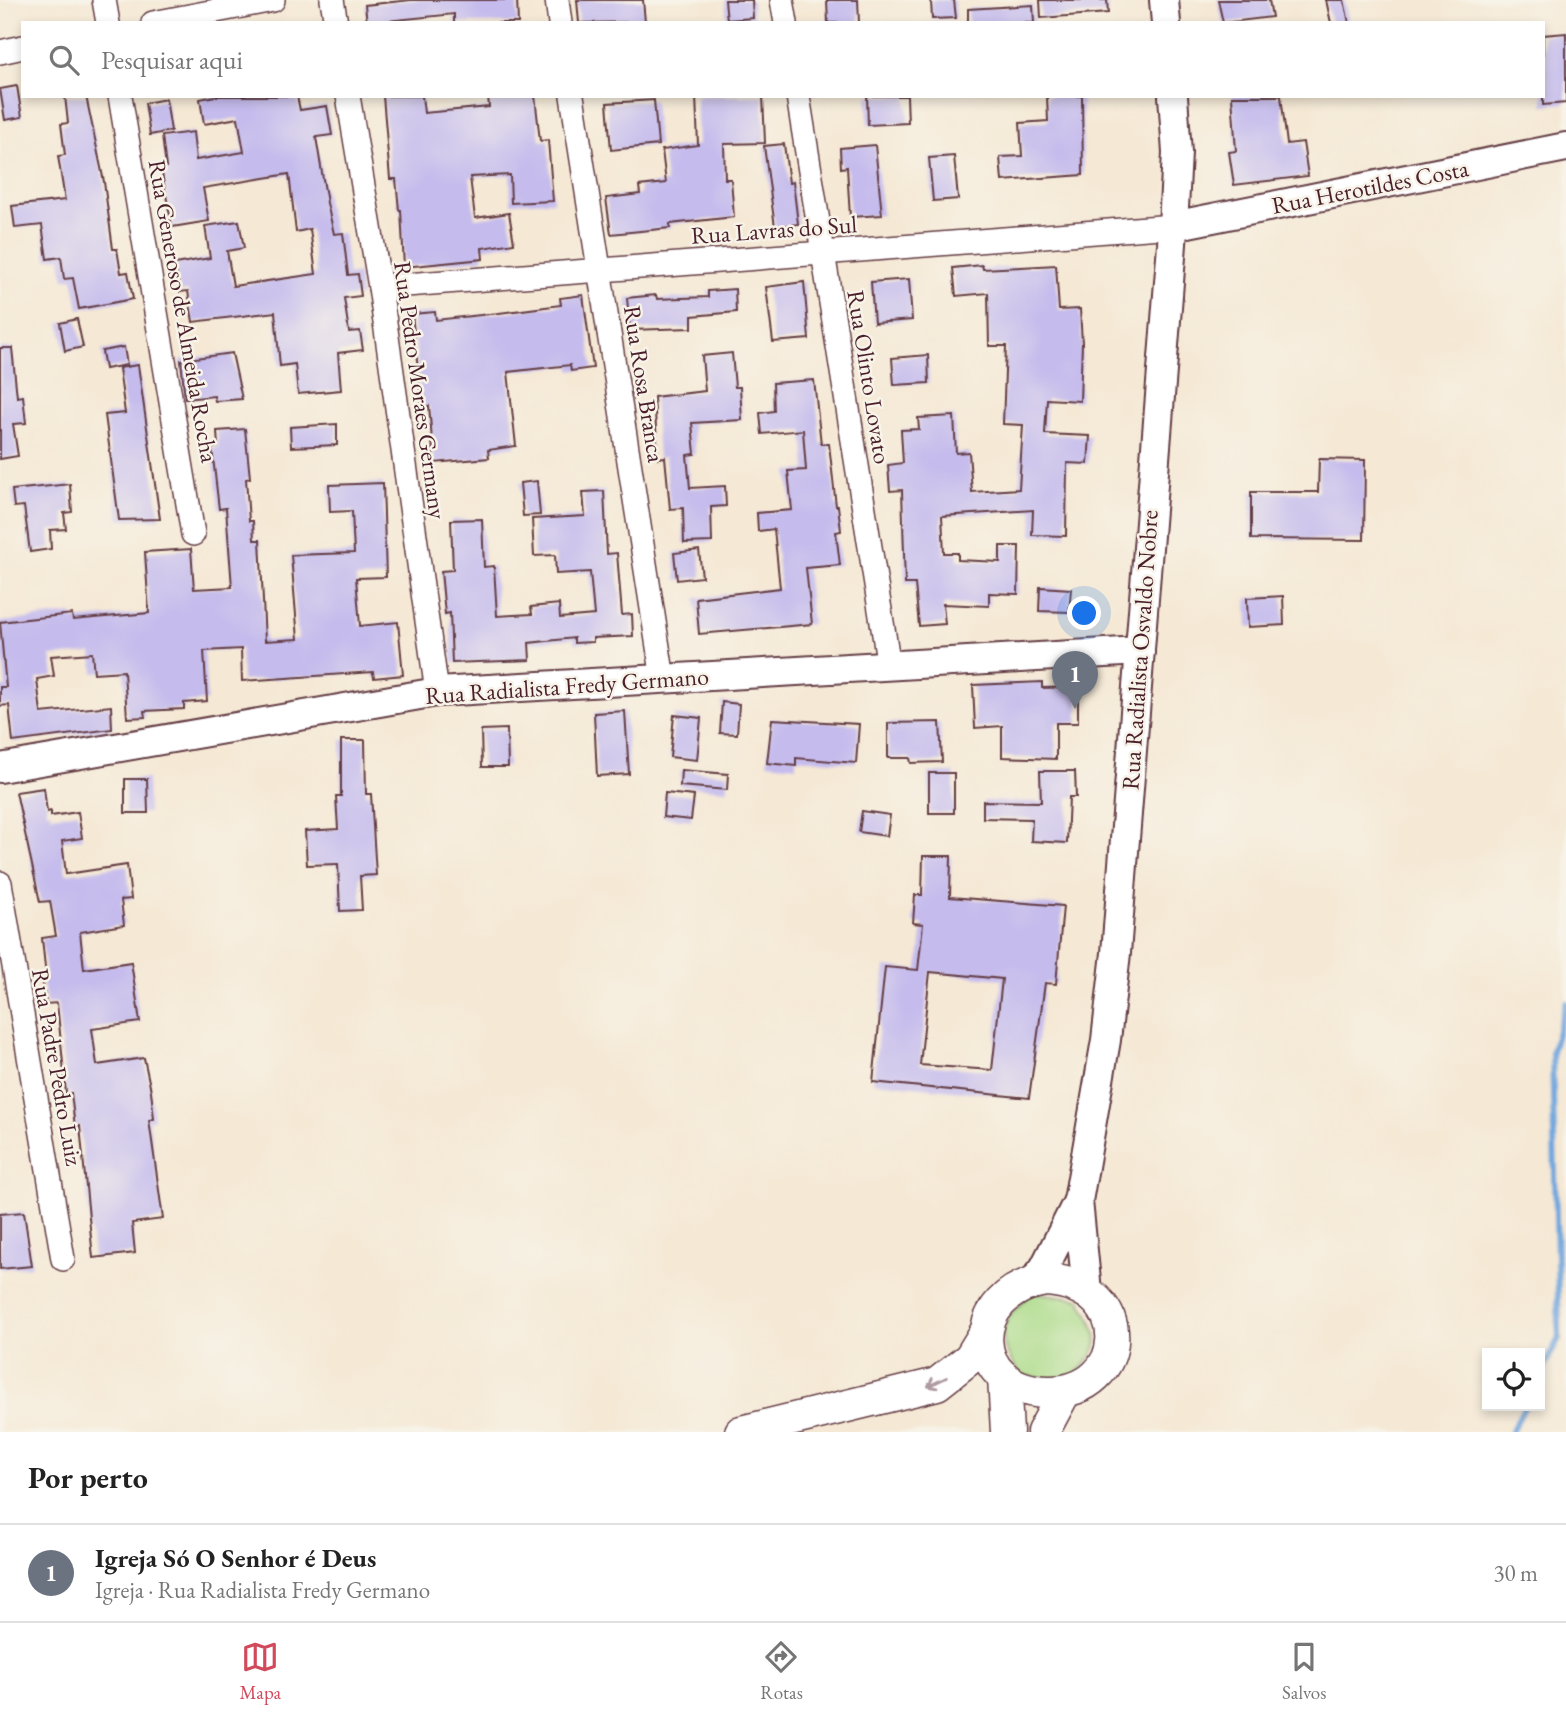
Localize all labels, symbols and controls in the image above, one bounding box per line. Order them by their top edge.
search box [21,21,1545,98]
icon: search [45,41,83,79]
text: Pesquisar aqui [101,43,243,77]
street label: Rua Herotildes Costa [1269,152,1471,221]
street label: Rua Generoso de Almeida Rocha [142,157,225,465]
street label: Rua Lavras do Sul [690,208,858,251]
street label: Rua Pedro Moraes Germany [387,259,454,521]
street label: Rua Olinto Lovato [840,288,899,466]
street label: Rua Rosa Branca [617,303,672,465]
street label: Rua Radialista Osvaldo Nobre [1114,509,1165,791]
your location [1067,596,1101,630]
pin: 1 [1052,651,1098,709]
street label: Rua Radialista Fredy Germano [424,660,710,711]
street label: Rua Padre Pedro Luiz [25,966,90,1168]
map controls [1482,1348,1545,1411]
button: locate [1482,1348,1545,1411]
one-way arrow [927,1376,948,1389]
text: Por perto [28,1458,148,1497]
text: Igreja Só O Senhor é Deus [95,1541,376,1575]
text: 1 [45,1558,57,1588]
text: 30 m [1493,1558,1538,1588]
text: Igreja · Rua Radialista Fredy Germano [95,1575,430,1605]
tab: Mapa [240,1638,281,1705]
tab: Rotas [760,1638,803,1705]
tab: Salvos [1282,1638,1326,1705]

